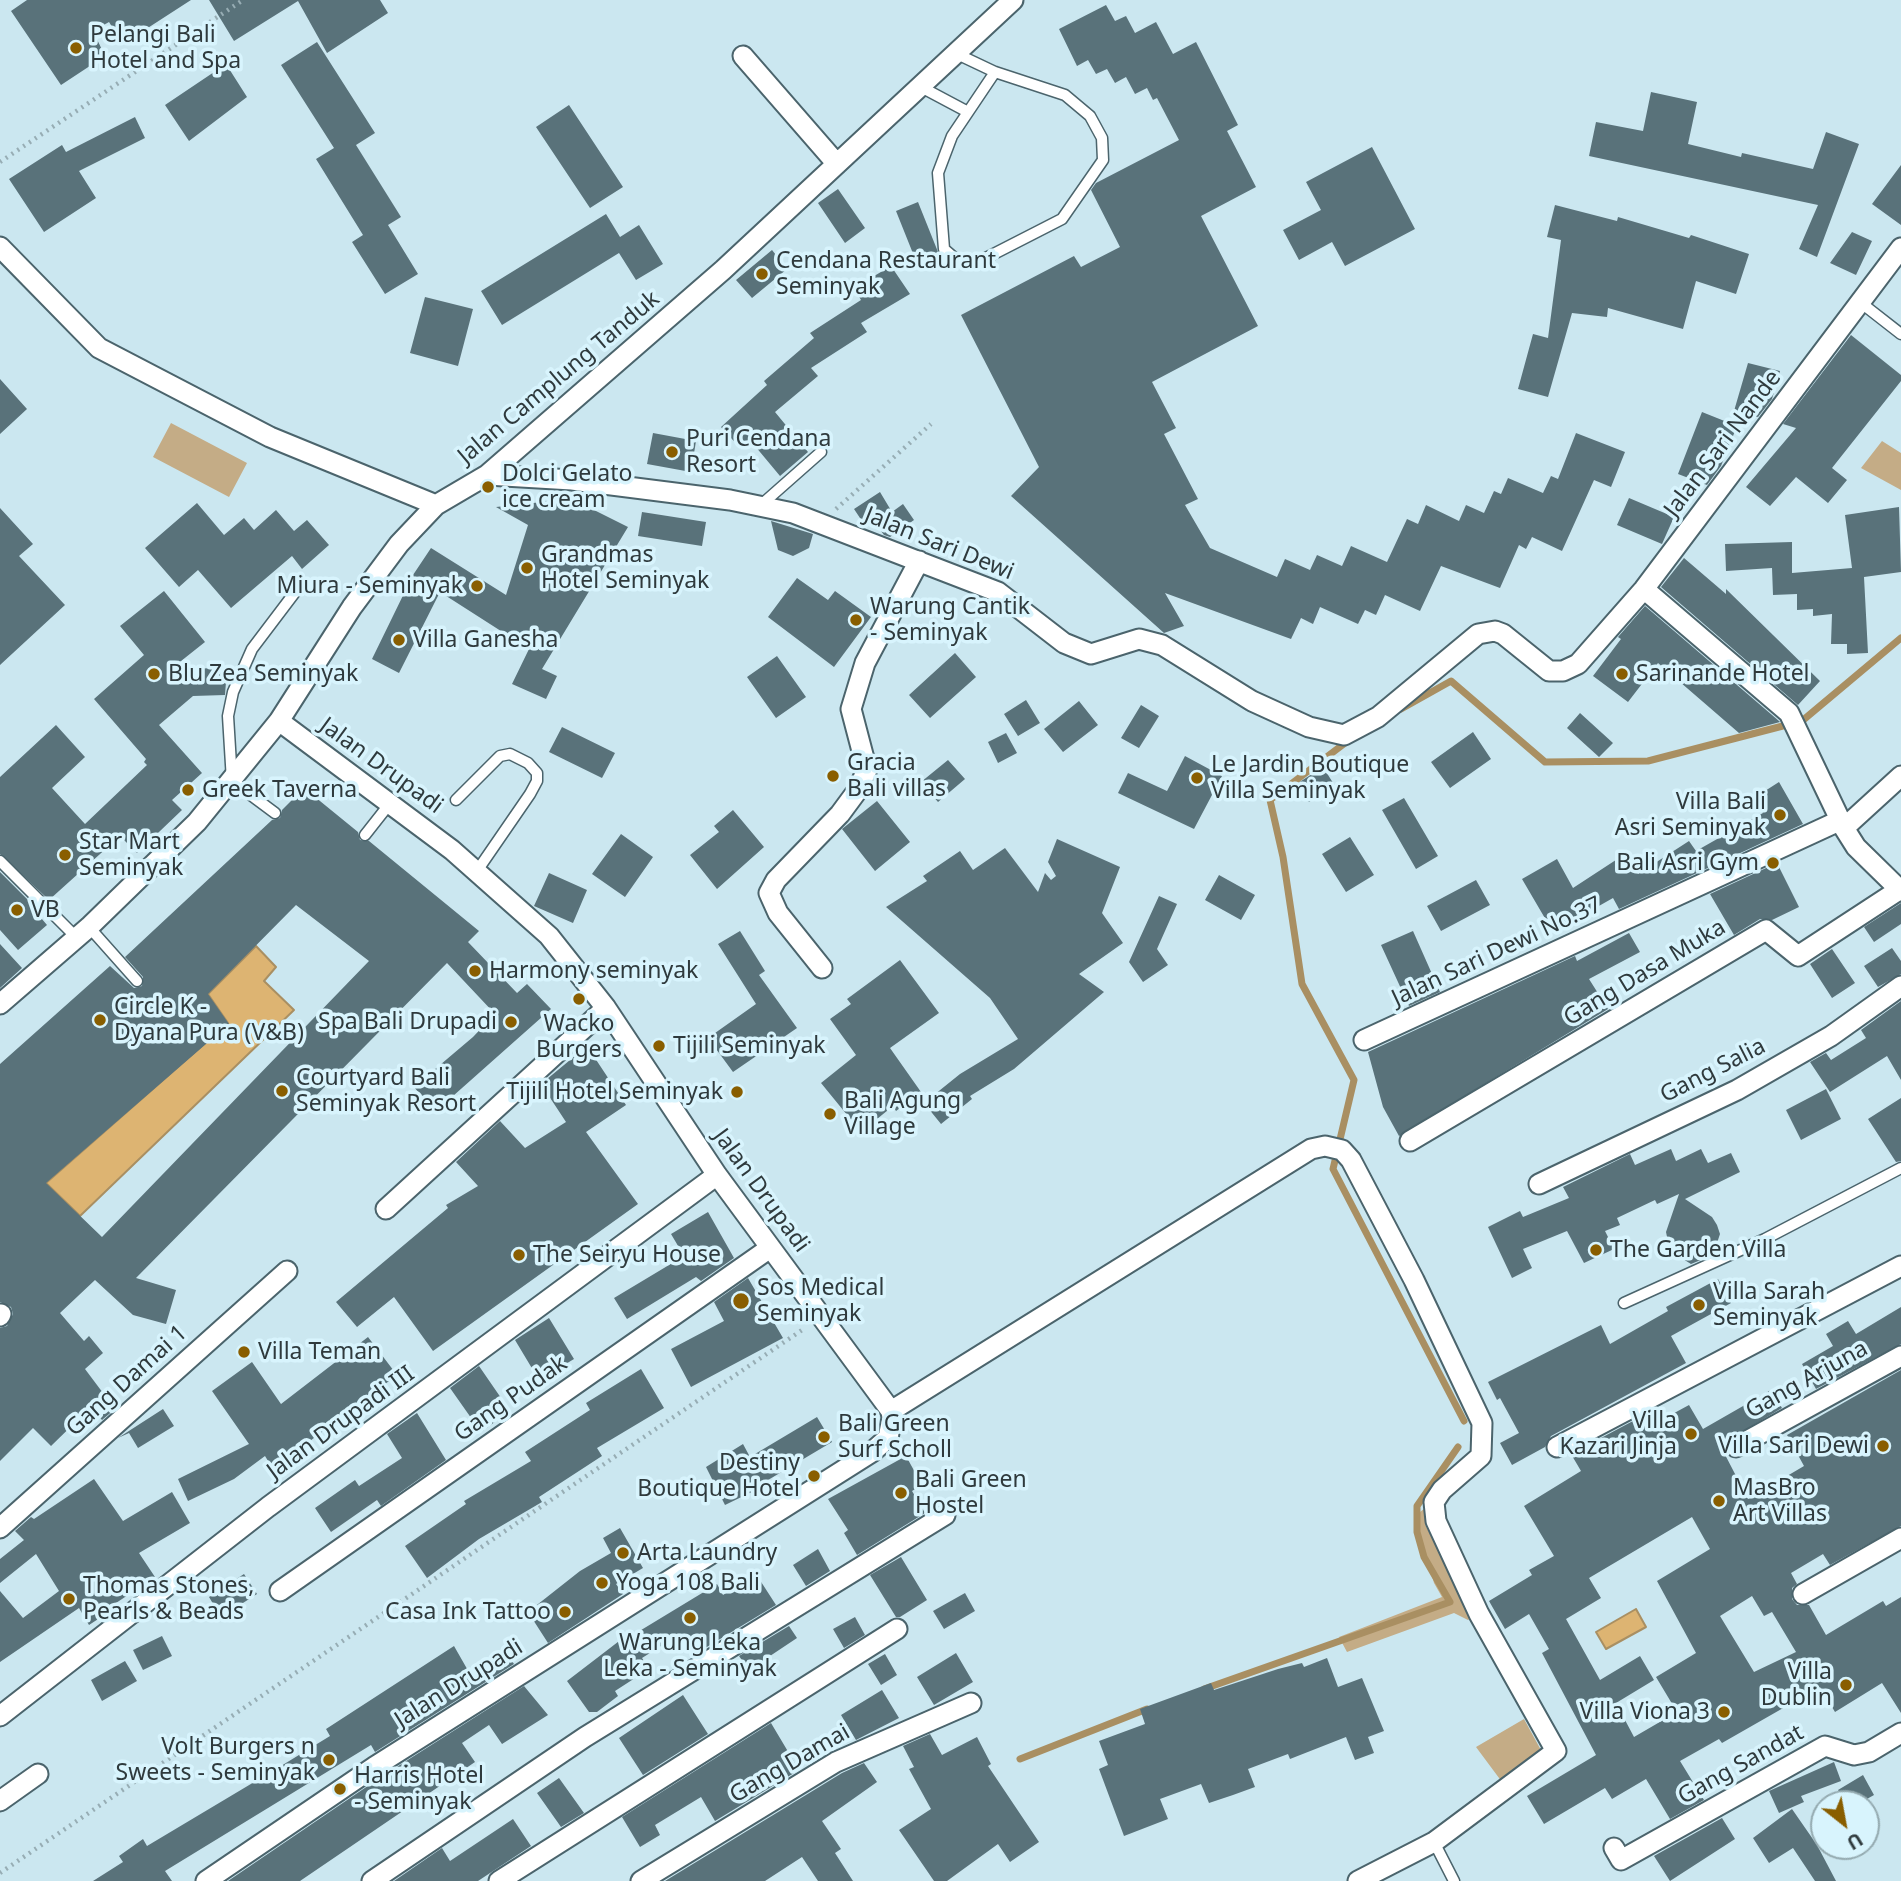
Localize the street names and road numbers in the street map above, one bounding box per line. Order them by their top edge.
street label: Jalan Camplung Tanduk [453,286,665,470]
street label: Jalan Sari Nande [1659,365,1787,523]
street label: Jalan Sari Dewi [860,502,1018,586]
street label: Jalan Drupadi [314,712,448,820]
street label: Jalan Sari Dewi No.37 [1388,891,1606,1013]
street label: Gang Dasa Muka [1559,914,1731,1032]
street label: Gang Salia [1656,1033,1770,1109]
street label: Jalan Drupadi [707,1124,815,1258]
street label: Gang Damai 1 [61,1320,193,1442]
street label: Gang Arjuna [1741,1335,1873,1425]
street label: Gang Pudak [449,1350,573,1448]
street label: Jalan Drupadi III [262,1360,420,1486]
street label: Jalan Drupadi [390,1634,528,1734]
street label: Gang Damai [725,1719,855,1809]
street label: Gang Sandat [1673,1719,1809,1811]

